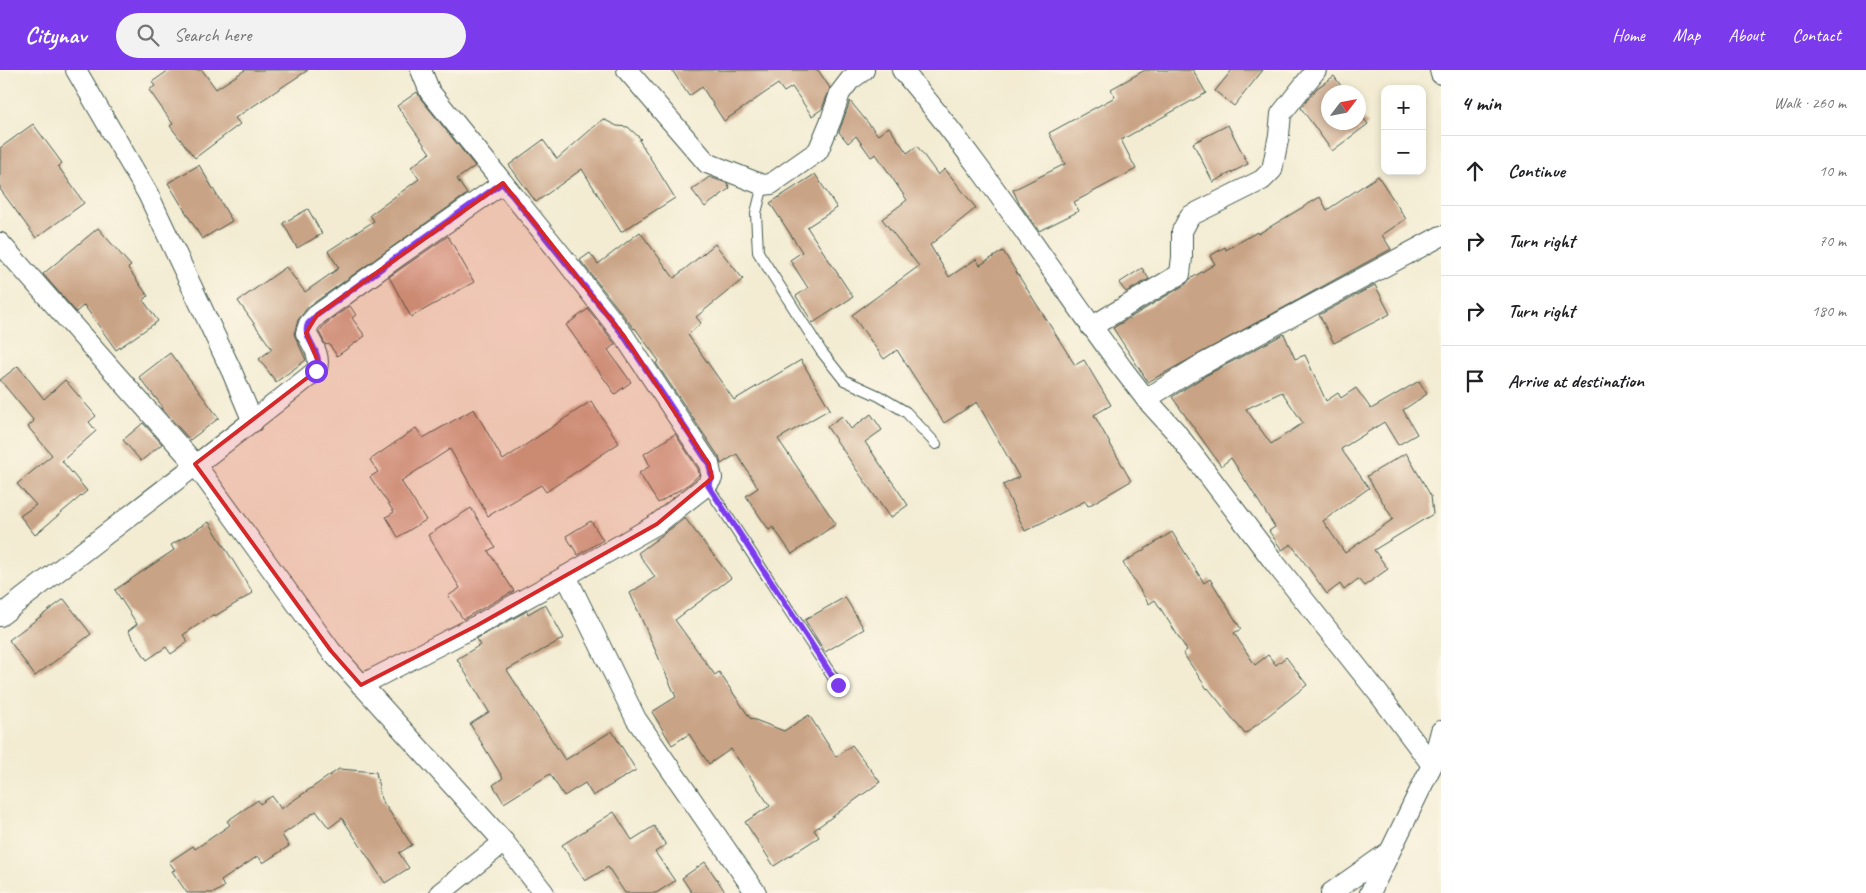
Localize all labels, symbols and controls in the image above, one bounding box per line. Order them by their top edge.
search box [116,13,466,58]
text: Citynav [25,20,86,50]
icon: search [134,21,162,49]
text: Search here [174,23,251,47]
text: Home [1612,24,1645,46]
text: Map [1673,24,1700,46]
text: About [1728,24,1764,46]
text: Contact [1792,24,1841,46]
north arrow [1321,85,1366,130]
map controls [1381,85,1426,175]
button: + [1381,85,1426,130]
text: 4 min [1461,90,1501,116]
text: Walk · 260 m [1774,93,1846,113]
button: − [1381,130,1426,175]
icon: ahead [1461,157,1489,185]
text: Continue [1508,159,1565,183]
text: 10 m [1819,161,1846,181]
icon: right [1461,227,1489,255]
text: Turn right [1508,229,1575,253]
text: 70 m [1819,231,1846,251]
icon: right [1461,297,1489,325]
text: Turn right [1508,299,1575,323]
text: 180 m [1812,301,1846,321]
route start [305,360,328,383]
icon: arrive [1461,367,1489,395]
text: Arrive at destination [1508,369,1644,393]
route end [827,674,850,697]

